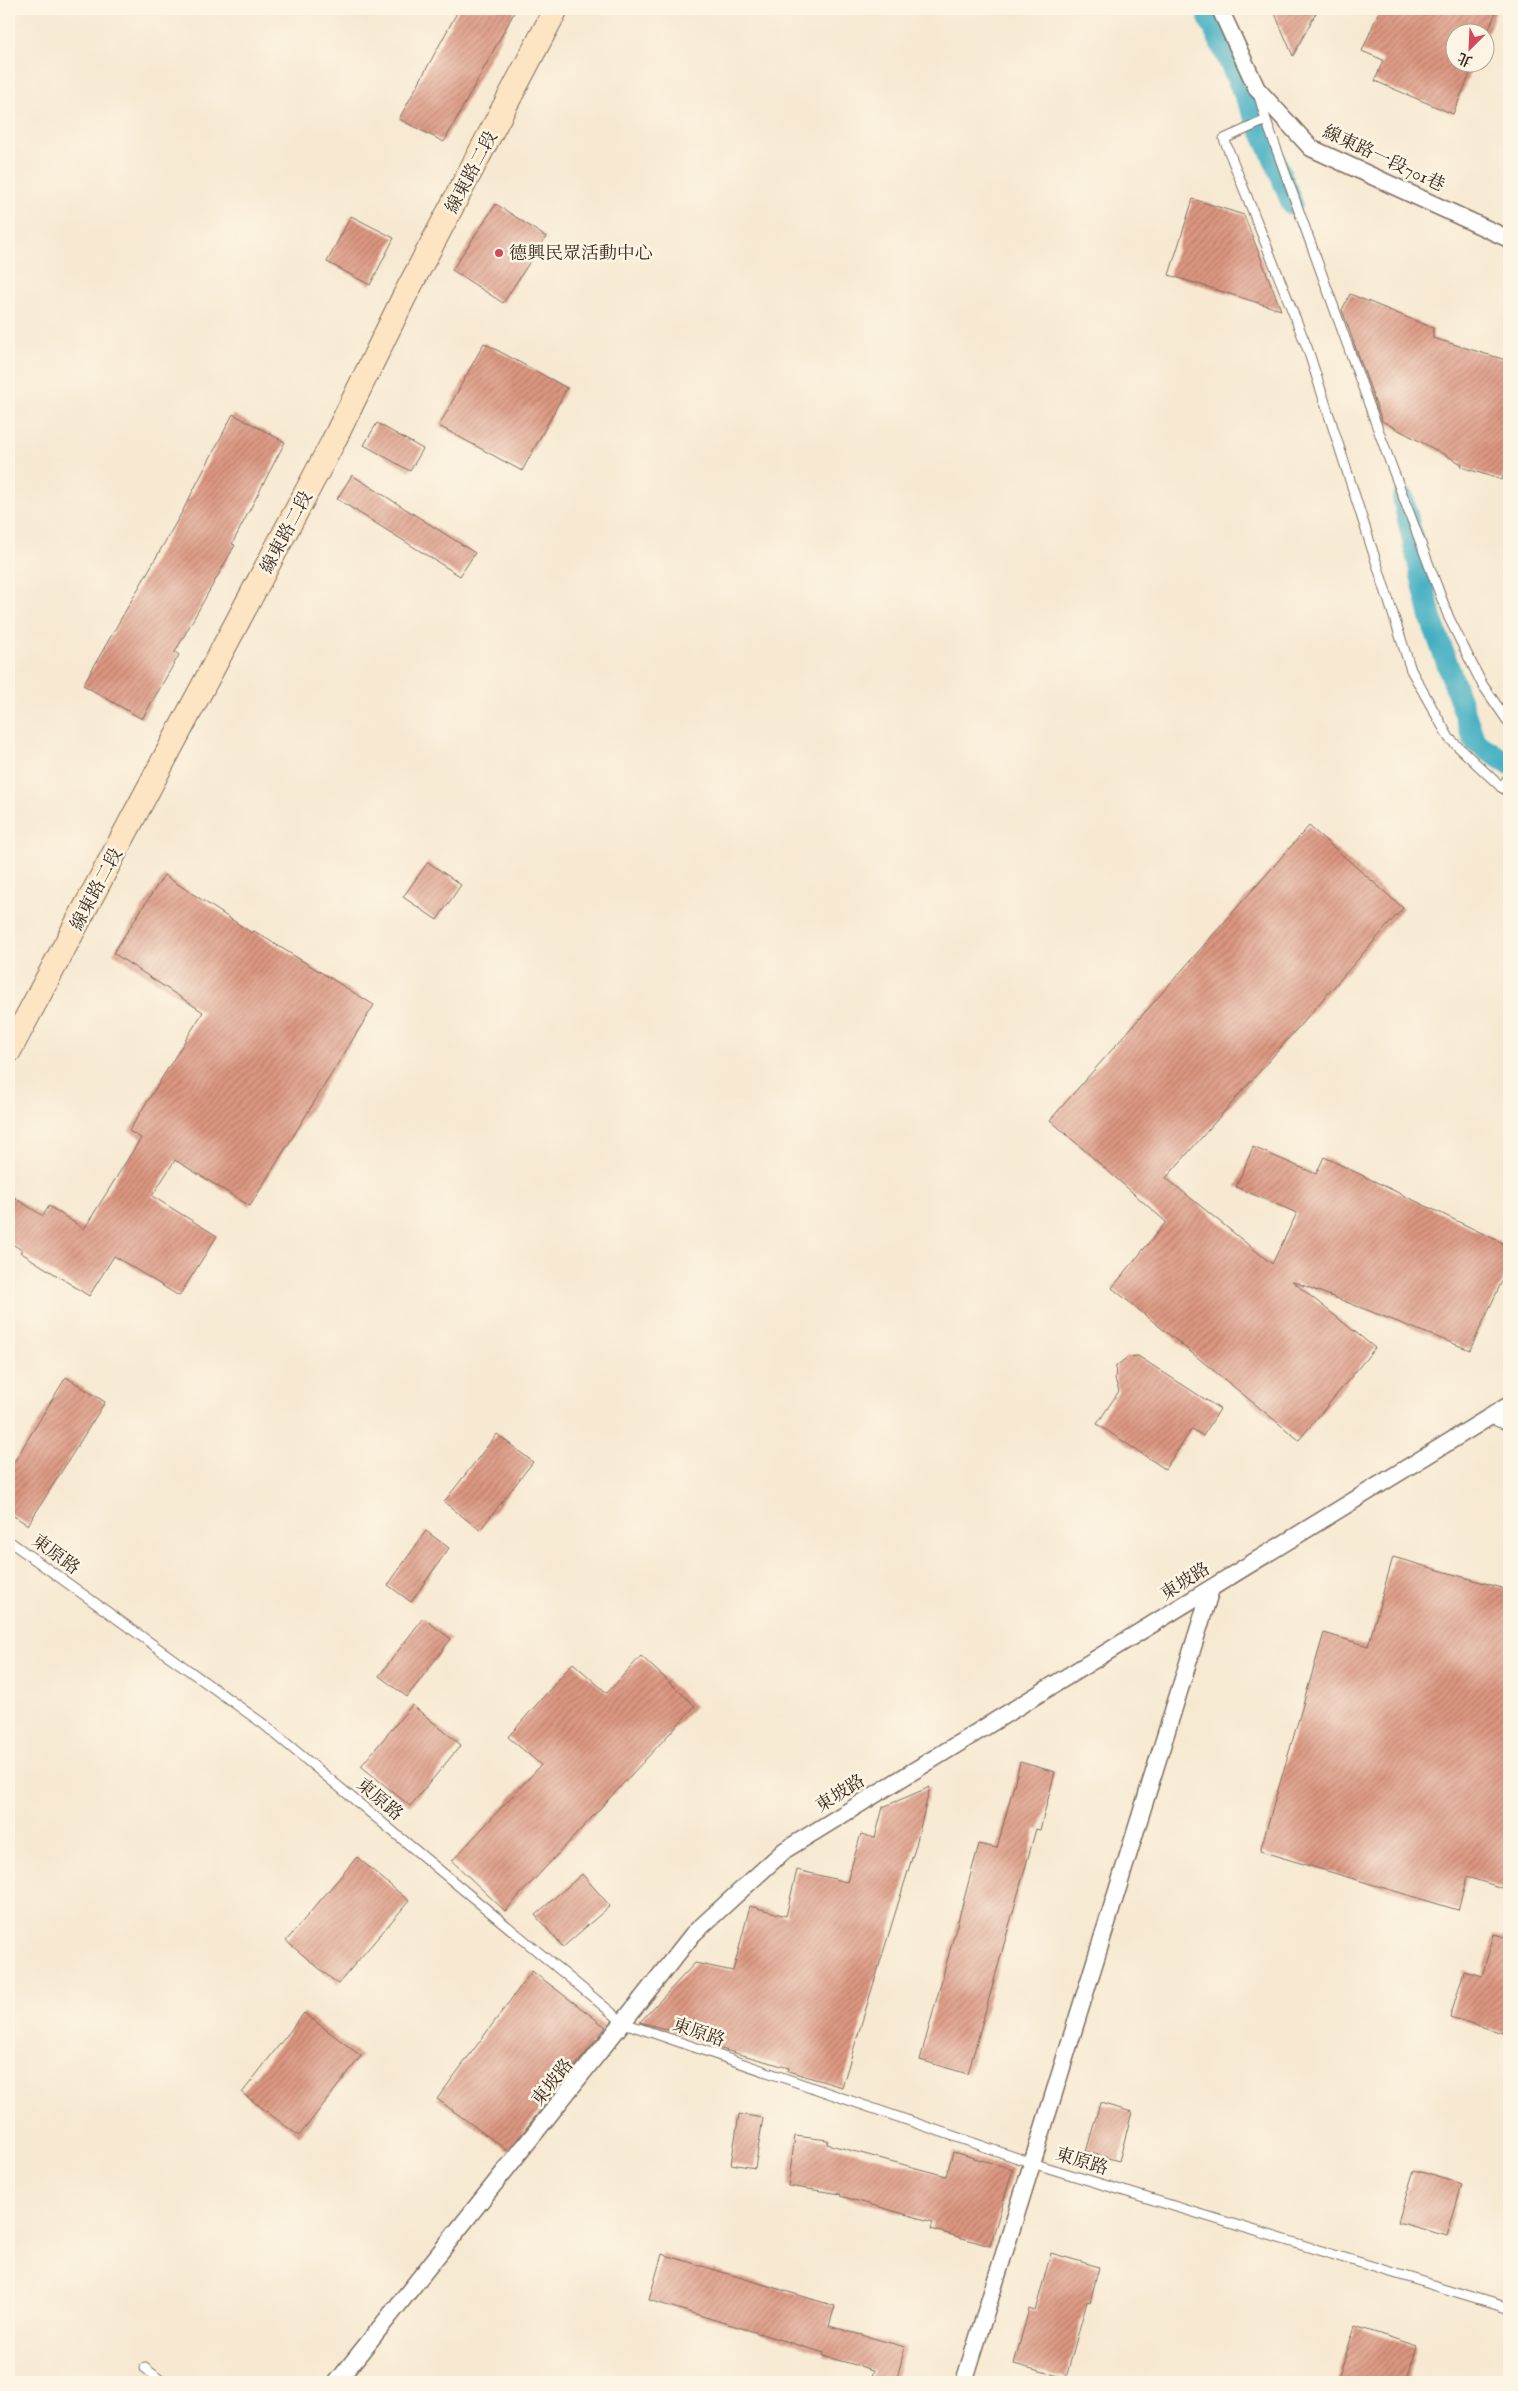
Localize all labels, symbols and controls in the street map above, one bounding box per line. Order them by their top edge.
north arrow [1446,22,1496,72]
text: 北 [1455,48,1475,70]
street label: 線東路一段701巷 [1319,121,1448,198]
street label: 線東路二段 [441,128,504,218]
place label: 德興民眾活動中心 [509,243,653,266]
marker: 德興民眾活動中心 [493,247,505,259]
street label: 線東路二段 [256,488,319,578]
street label: 線東路二段 [66,845,129,935]
street label: 東原路 [27,1530,84,1580]
street label: 東坡路 [1157,1558,1215,1606]
street label: 東坡路 [812,1770,870,1818]
street label: 東原路 [351,1774,407,1826]
street label: 東原路 [669,2014,728,2053]
street label: 東坡路 [527,2055,579,2111]
street label: 東原路 [1052,2144,1111,2181]

